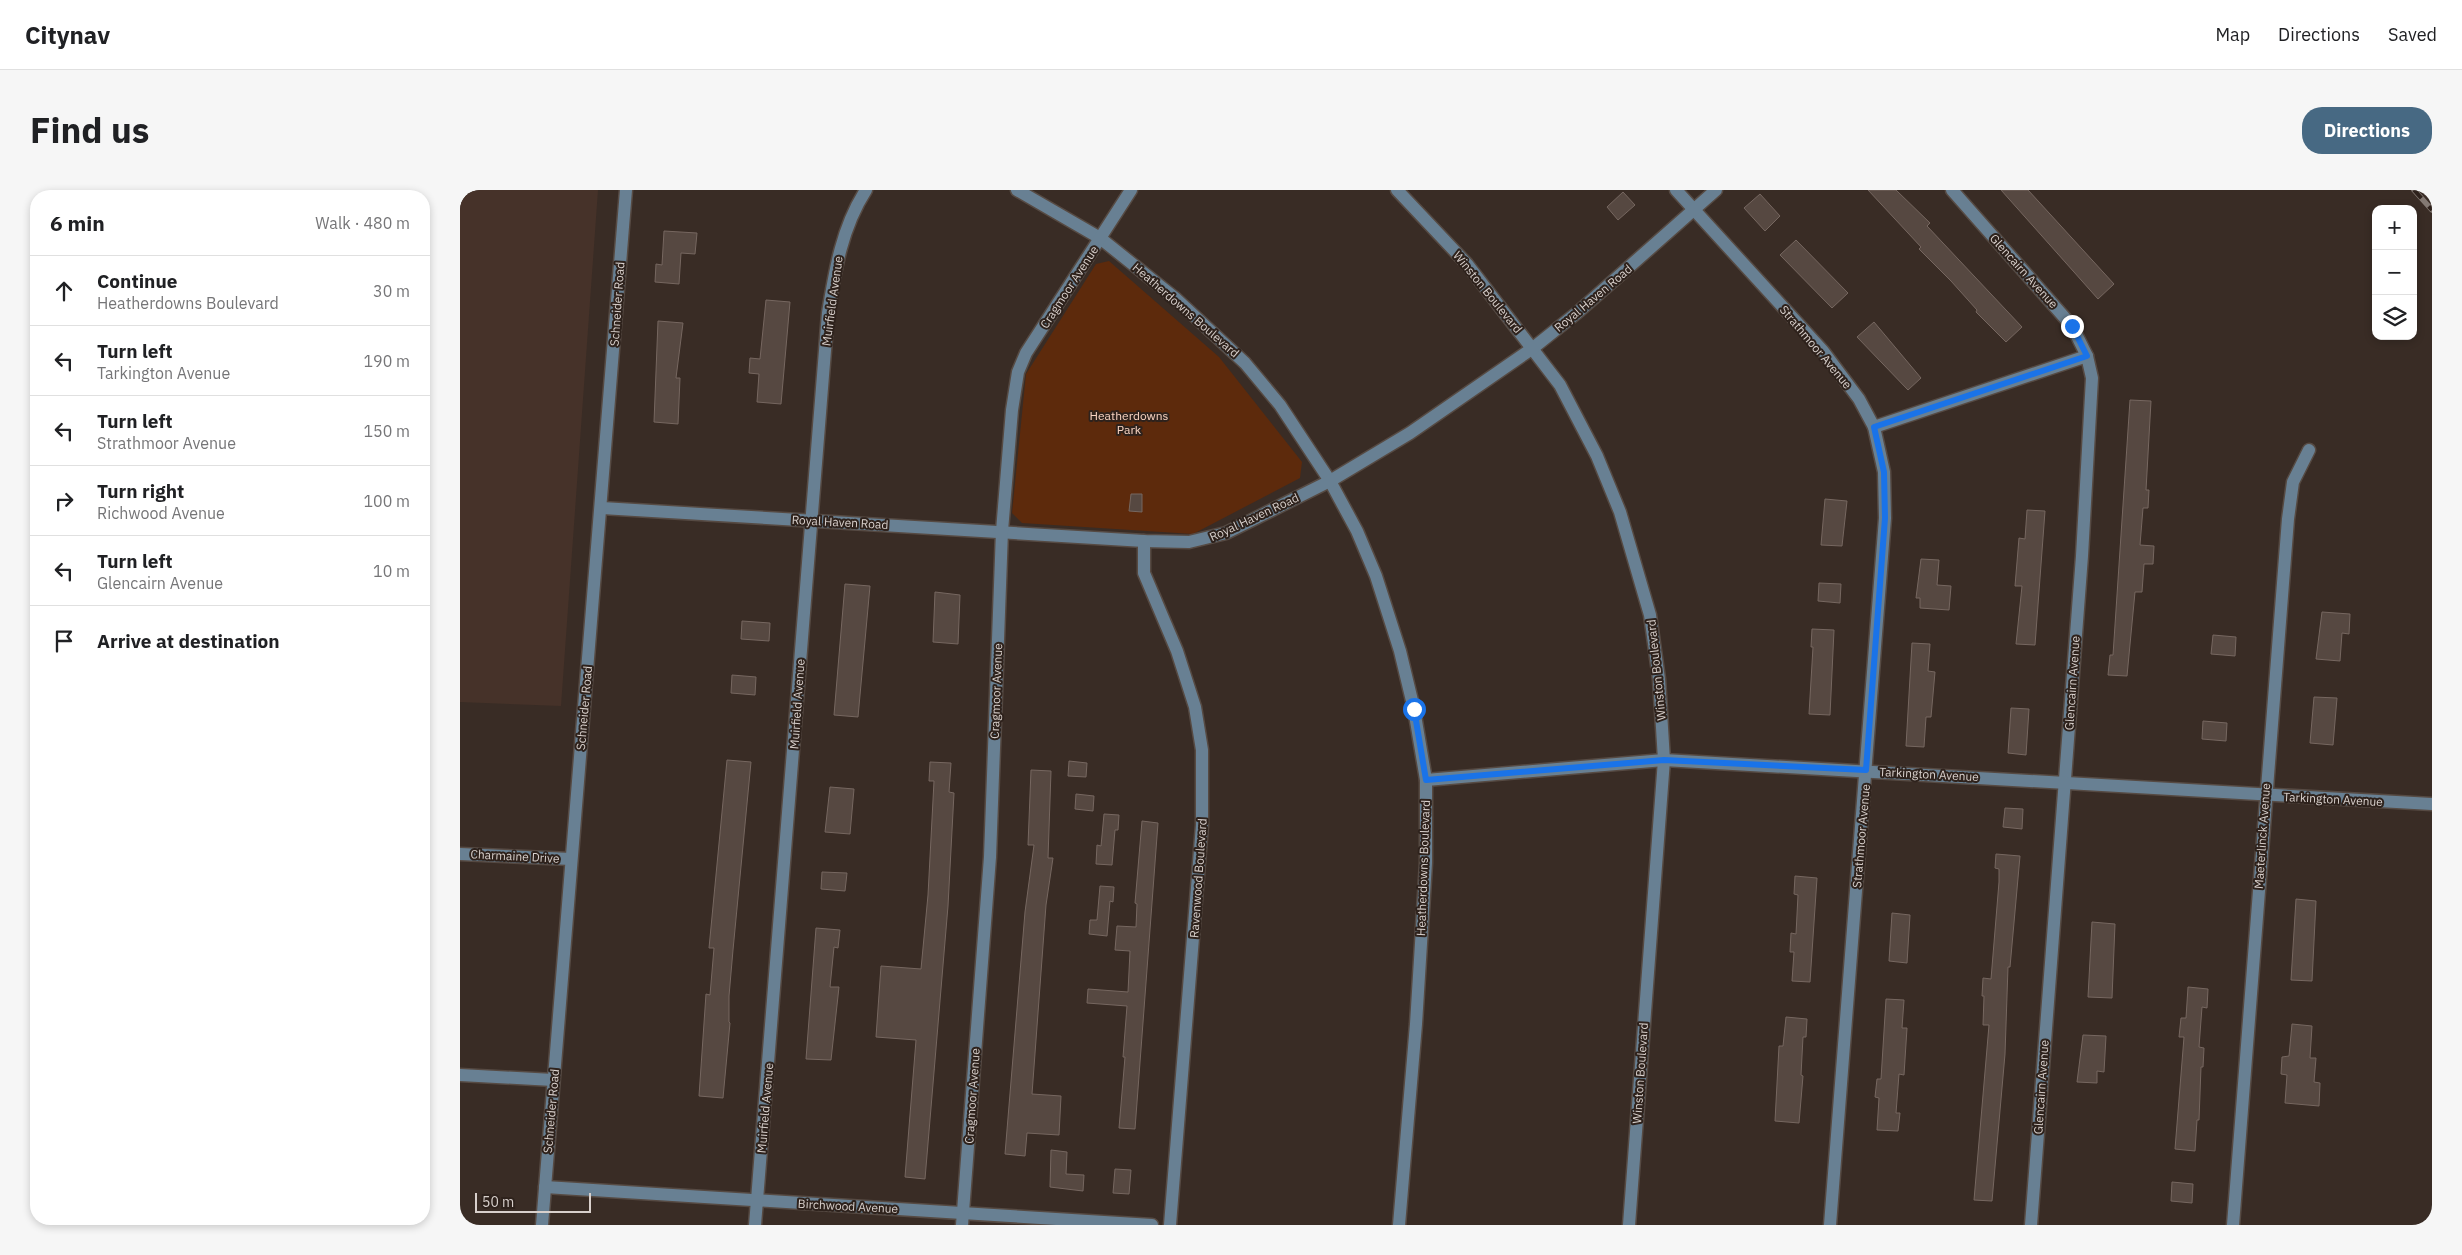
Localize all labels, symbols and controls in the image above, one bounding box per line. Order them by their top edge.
text: Citynav [25,19,110,51]
text: Map [2215,23,2250,46]
text: Directions [2278,23,2360,46]
text: Saved [2388,23,2437,46]
text: Find us [30,107,149,153]
button: Directions [2302,107,2432,154]
map controls [2372,205,2417,340]
button: + [2372,205,2417,250]
text: 6 min [50,209,105,237]
text: Walk · 480 m [315,213,410,233]
street label: Glencairn Avenue [1987,231,2061,311]
street label: Cragmoor Avenue [1037,242,1102,331]
street label: Winston Boulevard [1450,248,1526,336]
button: − [2372,250,2417,295]
street label: Muirfield Avenue [818,255,846,347]
street label: Heatherdowns Boulevard [1130,260,1242,360]
street label: Schneider Road [607,261,627,347]
street label: Royal Haven Road [1551,261,1635,335]
text: Continue [97,269,177,293]
icon: ahead [50,277,78,305]
text: 30 m [373,281,410,301]
text: Heatherdowns Boulevard [97,293,279,313]
button: layers [2372,295,2417,340]
street label: Strathmoor Avenue [1777,302,1855,392]
route end [2061,315,2084,338]
text: Turn left [97,339,173,363]
icon: left [50,347,78,375]
text: 190 m [363,351,410,371]
text: Tarkington Avenue [97,363,230,383]
park label: Heatherdowns Park [1090,408,1169,437]
text: Turn left [97,409,173,433]
icon: left [50,417,78,445]
text: 150 m [363,421,410,441]
text: Strathmoor Avenue [97,433,236,453]
text: Turn right [97,479,184,503]
icon: right [50,487,78,515]
street label: Royal Haven Road [1207,490,1301,544]
text: 100 m [363,491,410,511]
text: Richwood Avenue [97,503,225,523]
street label: Royal Haven Road [791,512,889,532]
text: Turn left [97,549,173,573]
icon: left [50,557,78,585]
text: 10 m [373,561,410,581]
text: Glencairn Avenue [97,573,223,593]
street label: Winston Boulevard [1643,619,1669,721]
icon: arrive [50,627,78,655]
text: Arrive at destination [97,629,280,653]
street label: Glencairn Avenue [2061,635,2083,731]
street label: Cragmoor Avenue [987,642,1005,739]
street label: Muirfield Avenue [786,658,808,750]
street label: Schneider Road [573,665,595,751]
route start [1403,698,1426,721]
street label: Tarkington Avenue [1879,764,1980,784]
street label: Maeterlinck Avenue [2251,782,2273,890]
street label: Strathmoor Avenue [1849,783,1873,889]
street label: Tarkington Avenue [2283,789,2384,809]
street label: Heatherdowns Boulevard [1413,800,1433,936]
street label: Ravenwood Boulevard [1186,818,1210,938]
street label: Charmaine Drive [470,846,560,866]
street label: Winston Boulevard [1629,1022,1651,1124]
street label: Glencairn Avenue [2030,1039,2052,1135]
street label: Cragmoor Avenue [961,1047,983,1144]
street label: Muirfield Avenue [754,1062,776,1154]
street label: Schneider Road [540,1068,562,1154]
scale bar [475,1190,591,1213]
text: 50 m [482,1193,514,1211]
street label: Birchwood Avenue [797,1196,899,1216]

